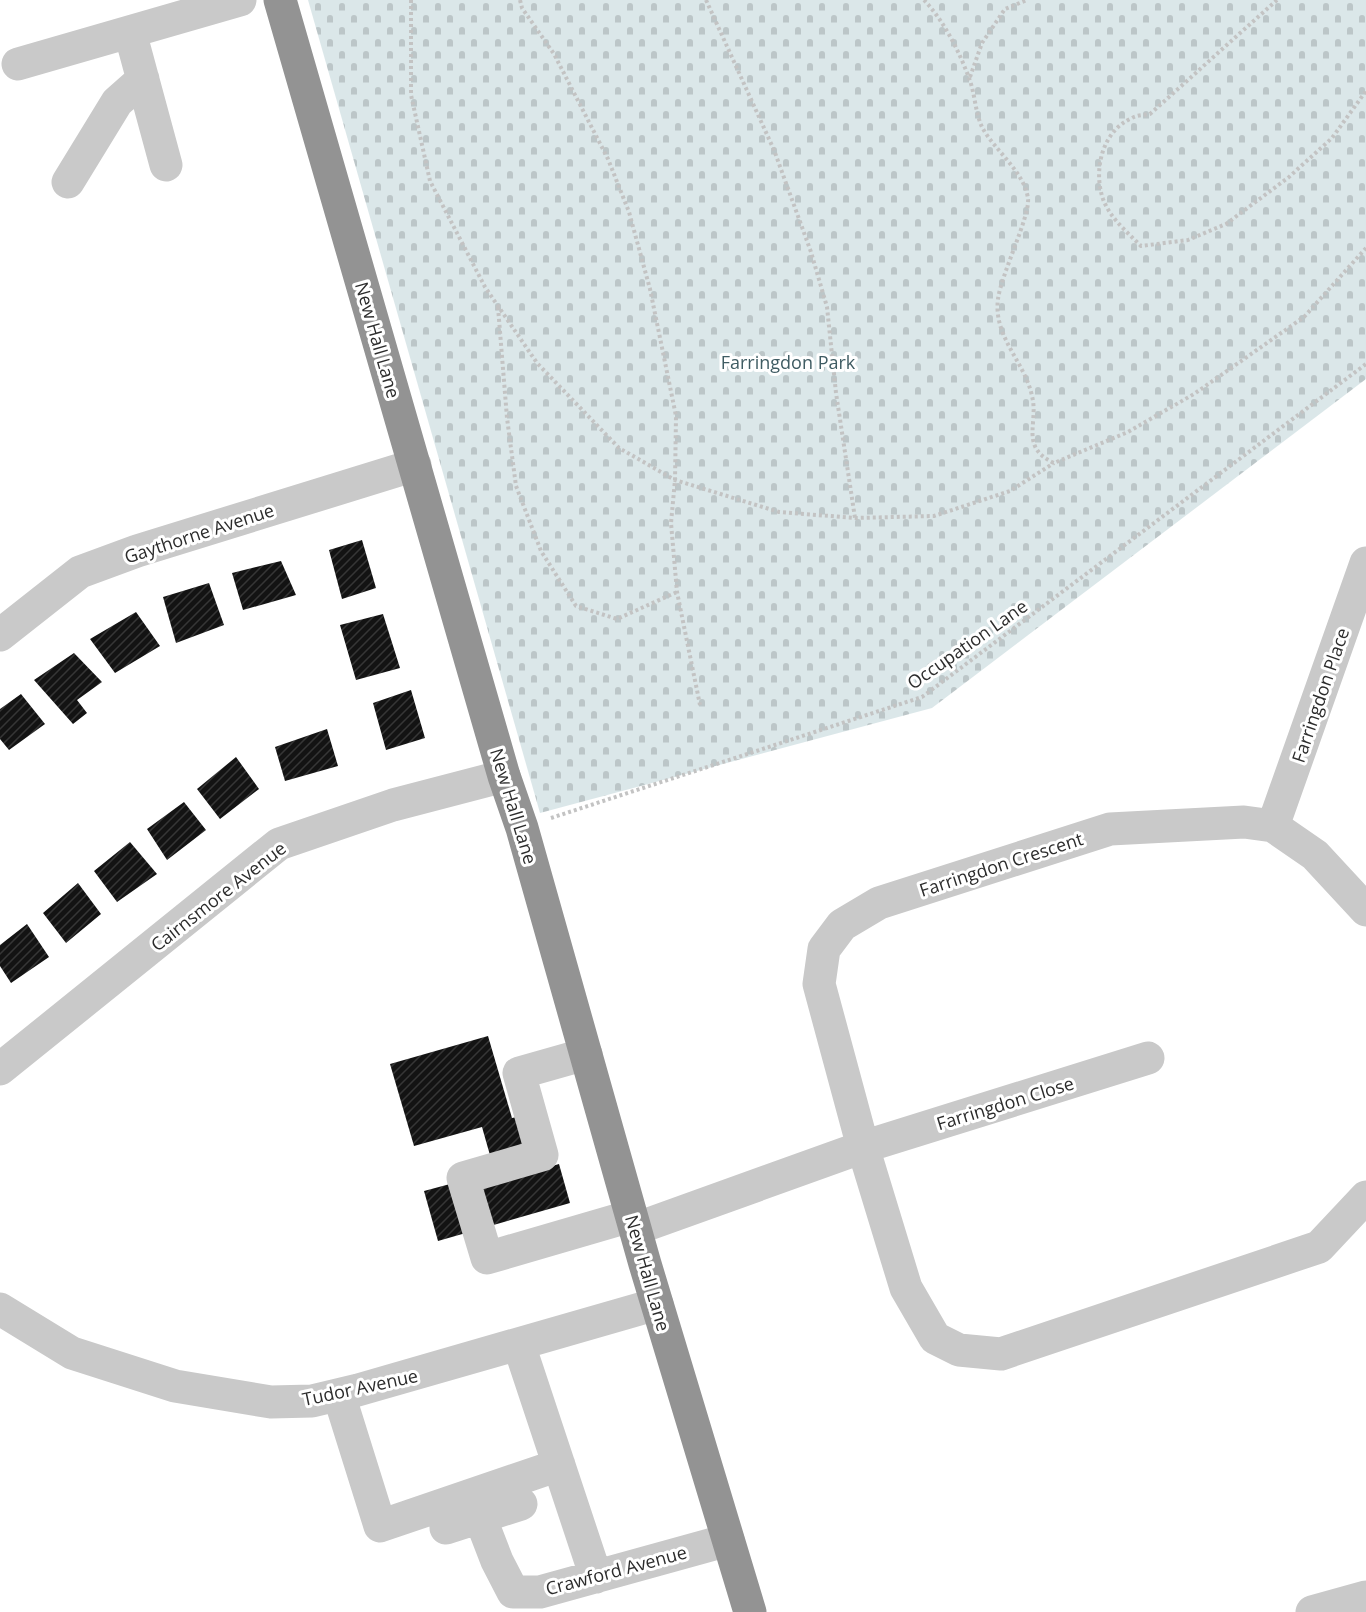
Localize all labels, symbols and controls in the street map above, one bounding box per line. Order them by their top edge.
street label: New Hall Lane [350,279,406,401]
park label: Farringdon Park [721,350,856,374]
street label: Gaythorne Avenue [121,497,277,569]
street label: Occupation Lane [902,594,1032,694]
street label: Farringdon Place [1286,624,1354,766]
street label: New Hall Lane [485,745,543,867]
street label: Farringdon Crescent [916,826,1086,902]
street label: Cairnsmore Avenue [146,836,290,956]
street label: Farringdon Close [933,1071,1077,1135]
street label: New Hall Lane [620,1212,676,1334]
street label: Tudor Avenue [300,1363,420,1411]
street label: Crawford Avenue [543,1540,689,1600]

